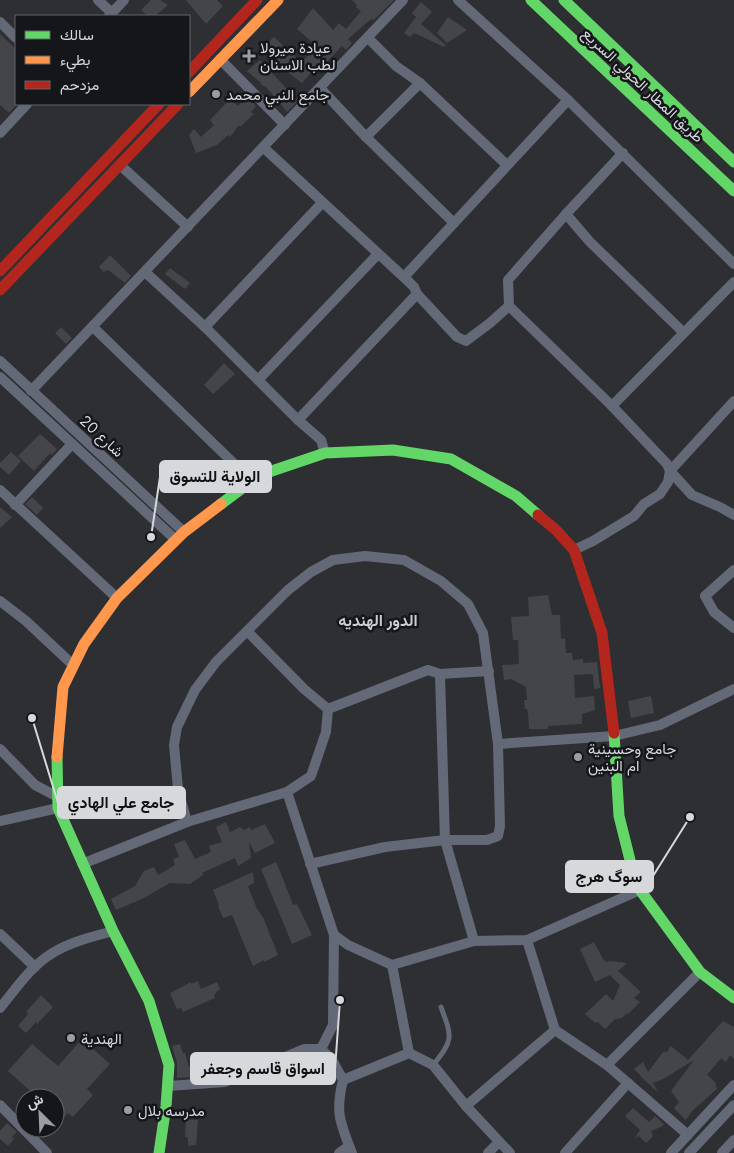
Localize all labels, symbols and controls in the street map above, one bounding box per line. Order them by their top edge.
legend [15,15,190,105]
street label: طريق المطار الحولي السريع [575,24,708,149]
text: سالك [60,25,94,44]
place label: عيادة ميرولا لطب الاسنان [260,38,336,74]
marker: عيادة ميرولا لطب الاسنان [242,49,256,63]
text: بطيء [60,50,90,73]
text: مزدحم [60,75,99,95]
place label: جامع النبي محمد [226,85,329,108]
marker: جامع النبي محمد [210,88,222,100]
street label: شارع 20 [75,411,128,463]
callout: الولاية للتسوق [160,461,271,492]
text: الولاية للتسوق [170,466,260,487]
district label: الدور الهنديه [338,610,418,631]
place label: جامع وحسينية ام البنين [588,739,676,776]
marker: جامع وحسينية ام البنين [572,751,584,763]
callout: جامع علي الهادي [58,787,185,818]
text: جامع علي الهادي [68,792,174,816]
callout: سوگ هرج [566,861,653,892]
text: سوگ هرج [576,866,643,887]
place label: الهندية [81,1029,122,1048]
marker: الهندية [65,1032,77,1044]
callout: اسواق قاسم وجعفر [191,1053,335,1084]
text: اسواق قاسم وجعفر [200,1058,325,1079]
north arrow [15,1088,65,1138]
text: ش [23,1089,46,1113]
place label: مدرسه بلال [138,1101,205,1120]
marker: مدرسه بلال [122,1104,134,1116]

